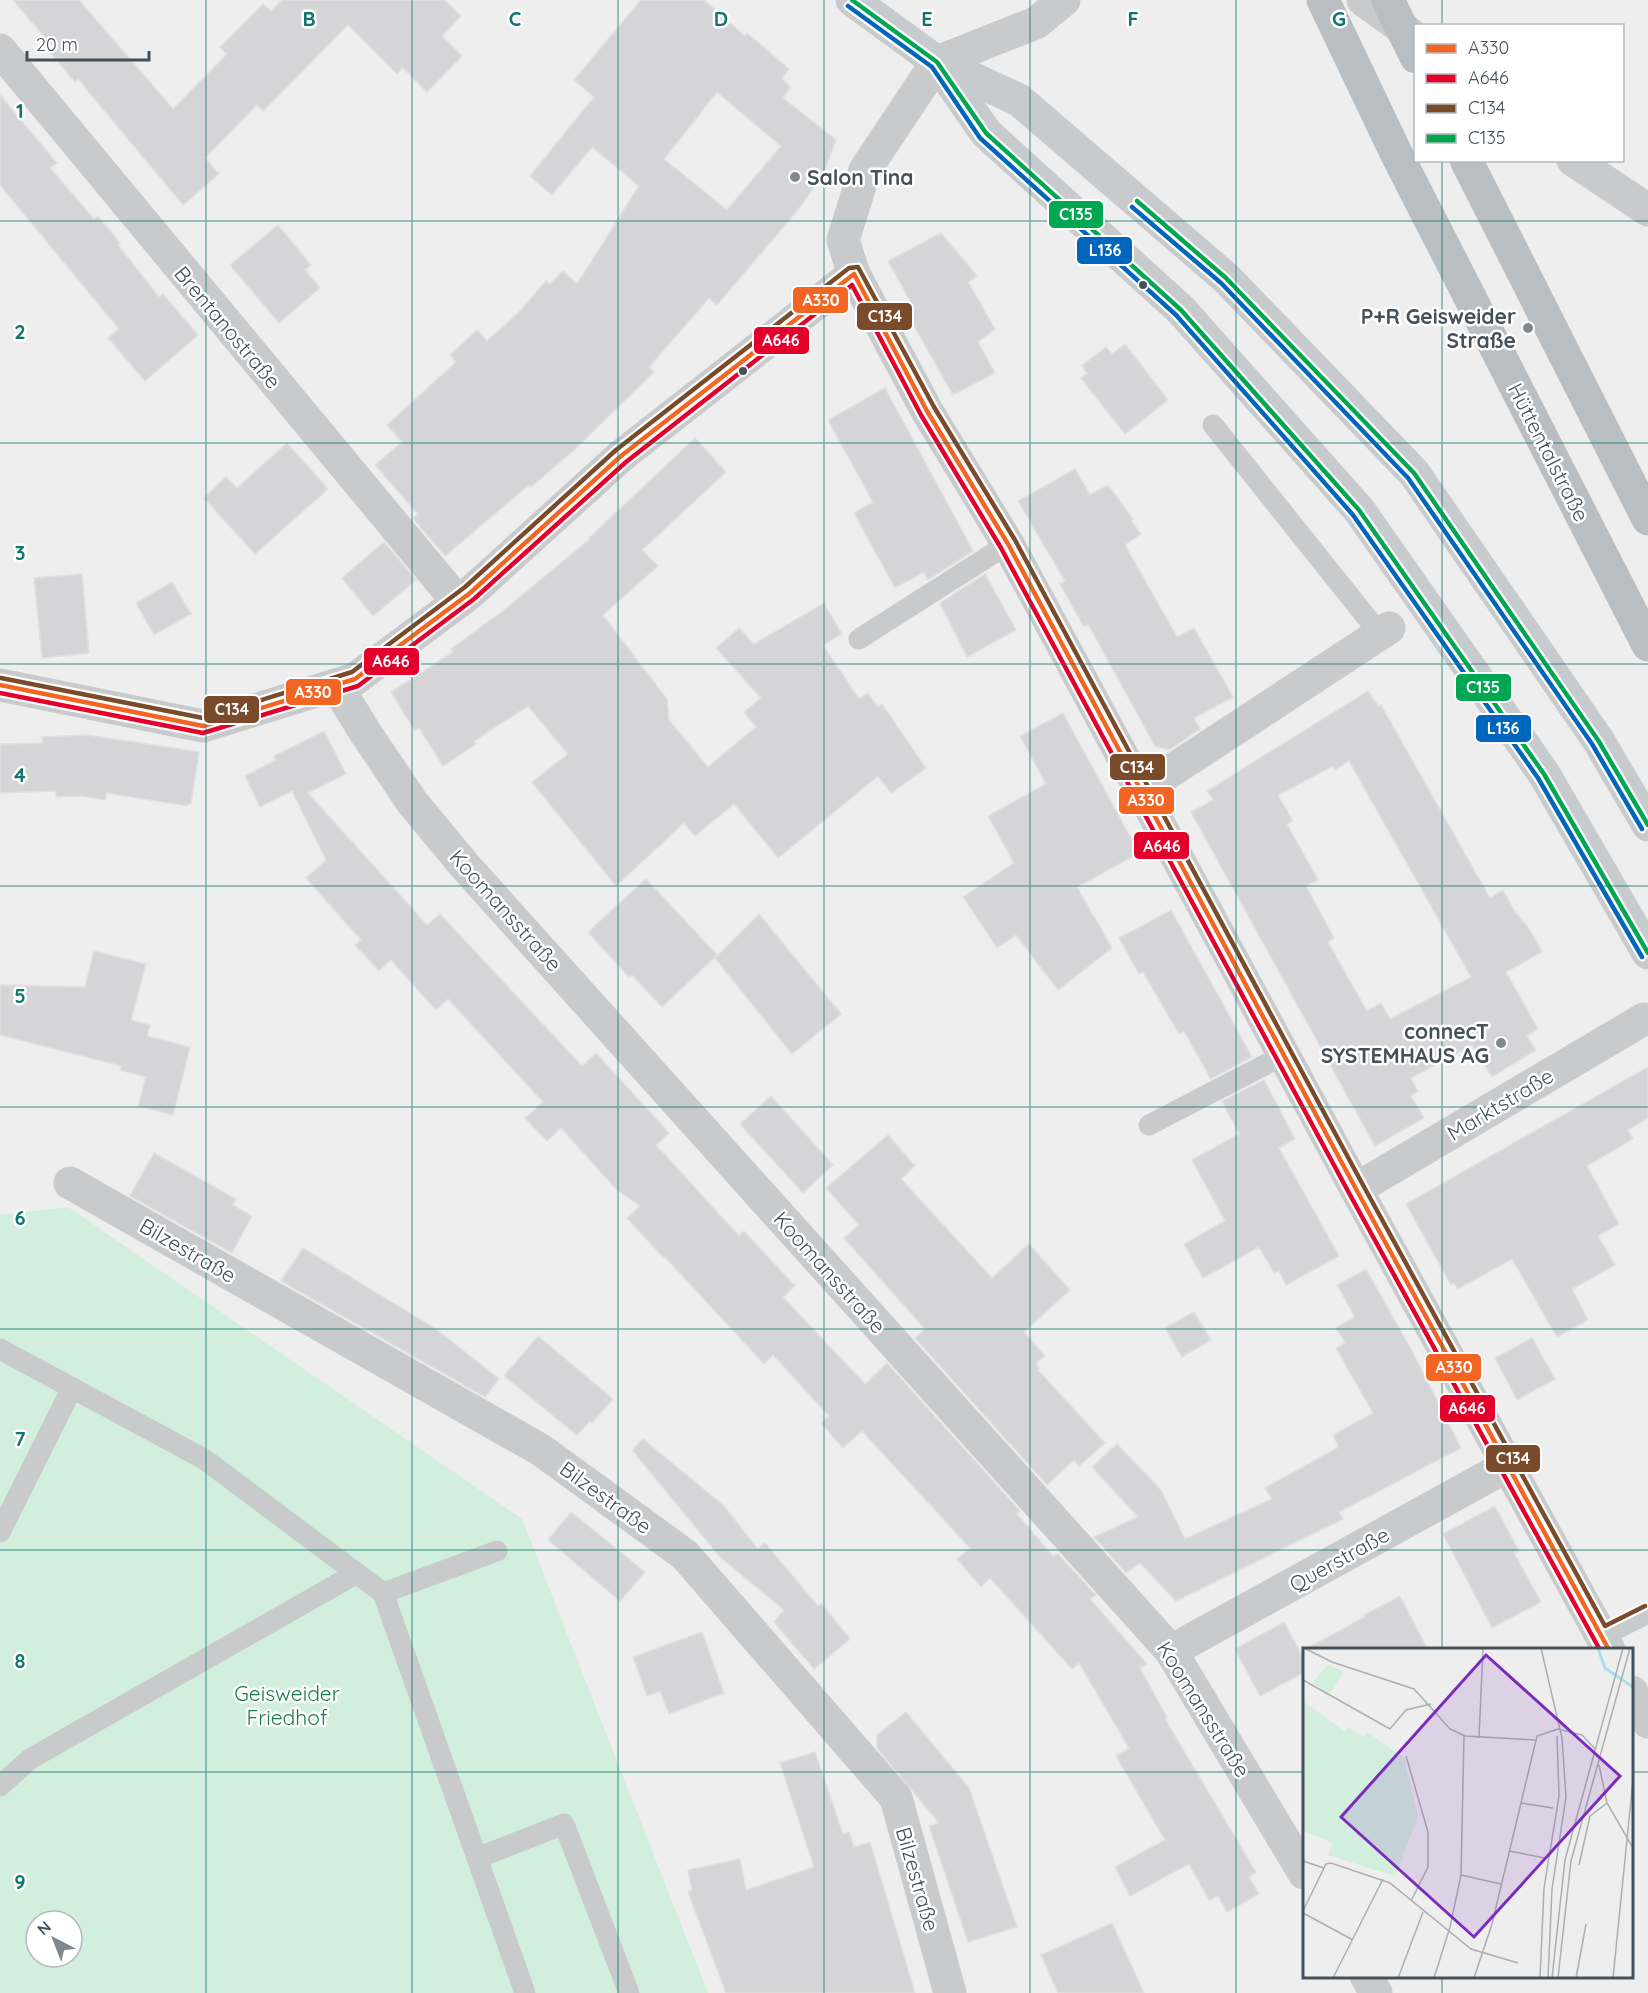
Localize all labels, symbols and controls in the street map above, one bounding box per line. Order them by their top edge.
text: B [302,6,316,31]
text: C [509,6,522,31]
text: D [714,6,728,31]
text: E [921,6,933,31]
text: F [1127,6,1139,31]
text: G [1332,6,1346,31]
scale bar [27,24,148,62]
legend [1414,24,1624,162]
text: 20 m [36,33,78,56]
text: A330 [1468,36,1509,59]
text: A646 [1468,66,1509,89]
text: C134 [1468,96,1505,119]
text: 1 [16,98,24,123]
text: C135 [1468,126,1506,149]
place label: Salon Tina [807,164,914,190]
marker: Salon Tina [788,170,802,184]
line badge: C135 [1048,200,1104,229]
text: C135 [1059,204,1093,224]
line badge: L136 [1076,236,1133,265]
text: L136 [1089,240,1121,260]
street label: Brentanostraße [169,260,287,394]
unlabelled marker [1137,279,1149,291]
line badge: A330 [792,286,849,314]
text: A330 [802,290,840,310]
line badge: C134 [856,302,913,331]
place label: P+R Geisweider Straße [1361,303,1516,353]
text: C134 [868,306,903,326]
text: 2 [14,319,26,344]
marker: P+R Geisweider Straße [1521,321,1535,335]
line badge: A646 [753,326,810,355]
text: A646 [762,330,800,350]
unlabelled marker [737,365,749,377]
street label: Hüttentalstraße [1503,378,1595,526]
text: 3 [15,540,25,565]
line badge: A646 [363,647,420,676]
text: A646 [372,651,410,671]
line badge: C135 [1455,673,1512,702]
text: C135 [1466,677,1500,697]
line badge: A330 [285,678,342,706]
text: A330 [294,682,332,702]
line badge: C134 [203,695,260,724]
text: C134 [215,699,250,719]
line badge: L136 [1475,714,1532,743]
text: L136 [1487,718,1519,738]
line badge: C134 [1109,753,1166,781]
text: C134 [1120,757,1155,777]
text: 4 [14,762,26,787]
line badge: A330 [1118,786,1175,815]
text: A330 [1127,790,1165,810]
line badge: A646 [1133,831,1190,860]
text: A646 [1143,836,1181,856]
street label: Koomansstraße [444,844,568,976]
text: 5 [14,983,26,1008]
place label: connecT SYSTEMHAUS AG [1321,1018,1489,1068]
marker: connecT SYSTEMHAUS AG [1494,1036,1508,1050]
street label: Marktstraße [1442,1062,1558,1146]
text: 6 [14,1205,26,1230]
street label: Koomansstraße [768,1206,892,1338]
street label: Bilzestraße [135,1212,241,1288]
line badge: A330 [1425,1353,1482,1382]
text: A330 [1435,1357,1473,1377]
line badge: A646 [1439,1394,1496,1423]
text: A646 [1448,1398,1486,1418]
text: 7 [15,1426,26,1451]
line badge: C134 [1485,1444,1541,1473]
text: C134 [1496,1448,1531,1468]
street label: Bilzestraße [555,1455,657,1539]
street label: Querstraße [1284,1521,1394,1597]
street label: Koomansstraße [1152,1636,1256,1782]
text: 8 [15,1648,26,1673]
inset map [1303,1648,1633,1978]
park label: Geisweider Friedhof [234,1680,340,1730]
street label: Bilzestraße [891,1824,945,1934]
text: 9 [14,1869,26,1894]
north arrow [24,1909,84,1969]
text: N [33,1916,55,1939]

